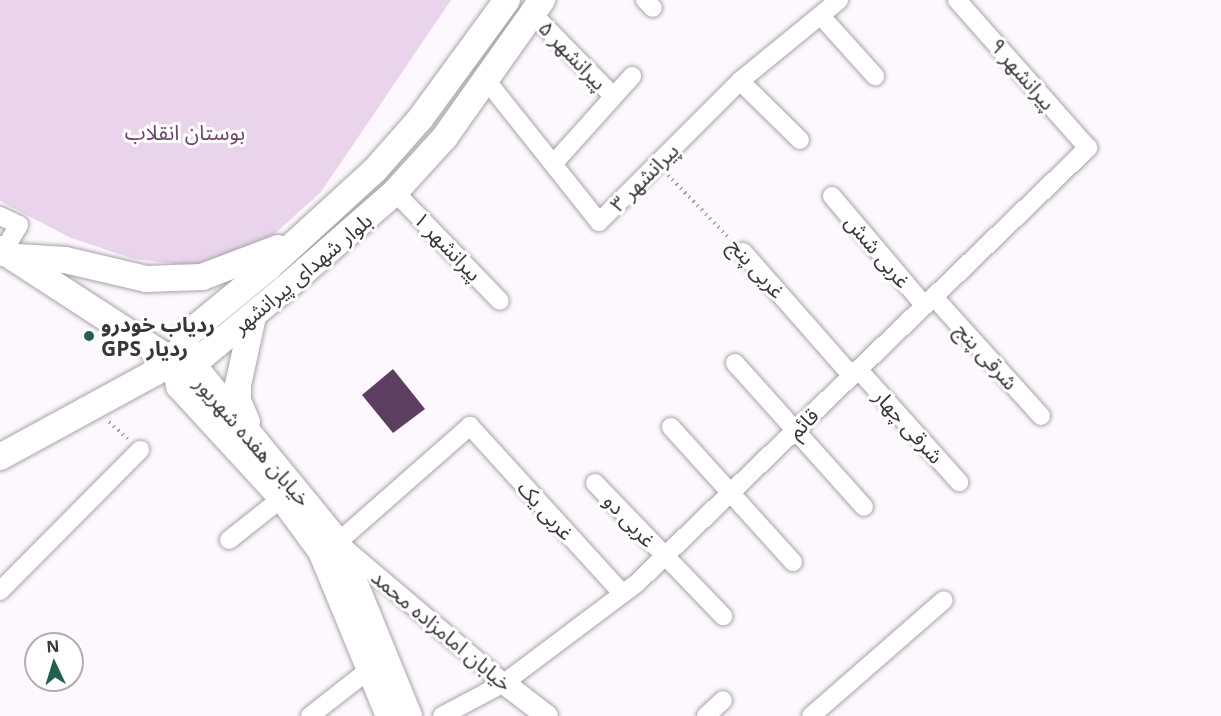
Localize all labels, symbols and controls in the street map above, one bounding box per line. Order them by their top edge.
street label: پیرانشهر ۵ [534,15,612,95]
street label: پیرانشهر ۹ [985,33,1061,115]
park label: بوستان انقلاب [125,119,245,145]
street label: پیرانشهر ۳ [604,137,684,217]
street label: پیرانشهر ۱ [409,206,487,286]
street label: بلوار شهدای پیرانشهر [227,207,377,339]
street label: غربی شش [840,209,916,293]
street label: غربی پنج [724,233,790,303]
place label: ردیاب خودرو GPS ردیار [101,311,215,361]
street label: شرقی پنج [950,317,1024,395]
marker: ردیاب خودرو GPS ردیار [82,329,96,343]
street label: خیابان هفده شهریور [190,371,316,511]
street label: شرقی چهار [869,384,949,468]
street label: قائم [782,402,824,444]
street label: غربی یک [513,475,579,545]
street label: غربی دو [599,488,661,552]
street label: خیابان امامزاده محمد [367,564,517,696]
north arrow [24,632,84,692]
text: N [46,635,60,657]

